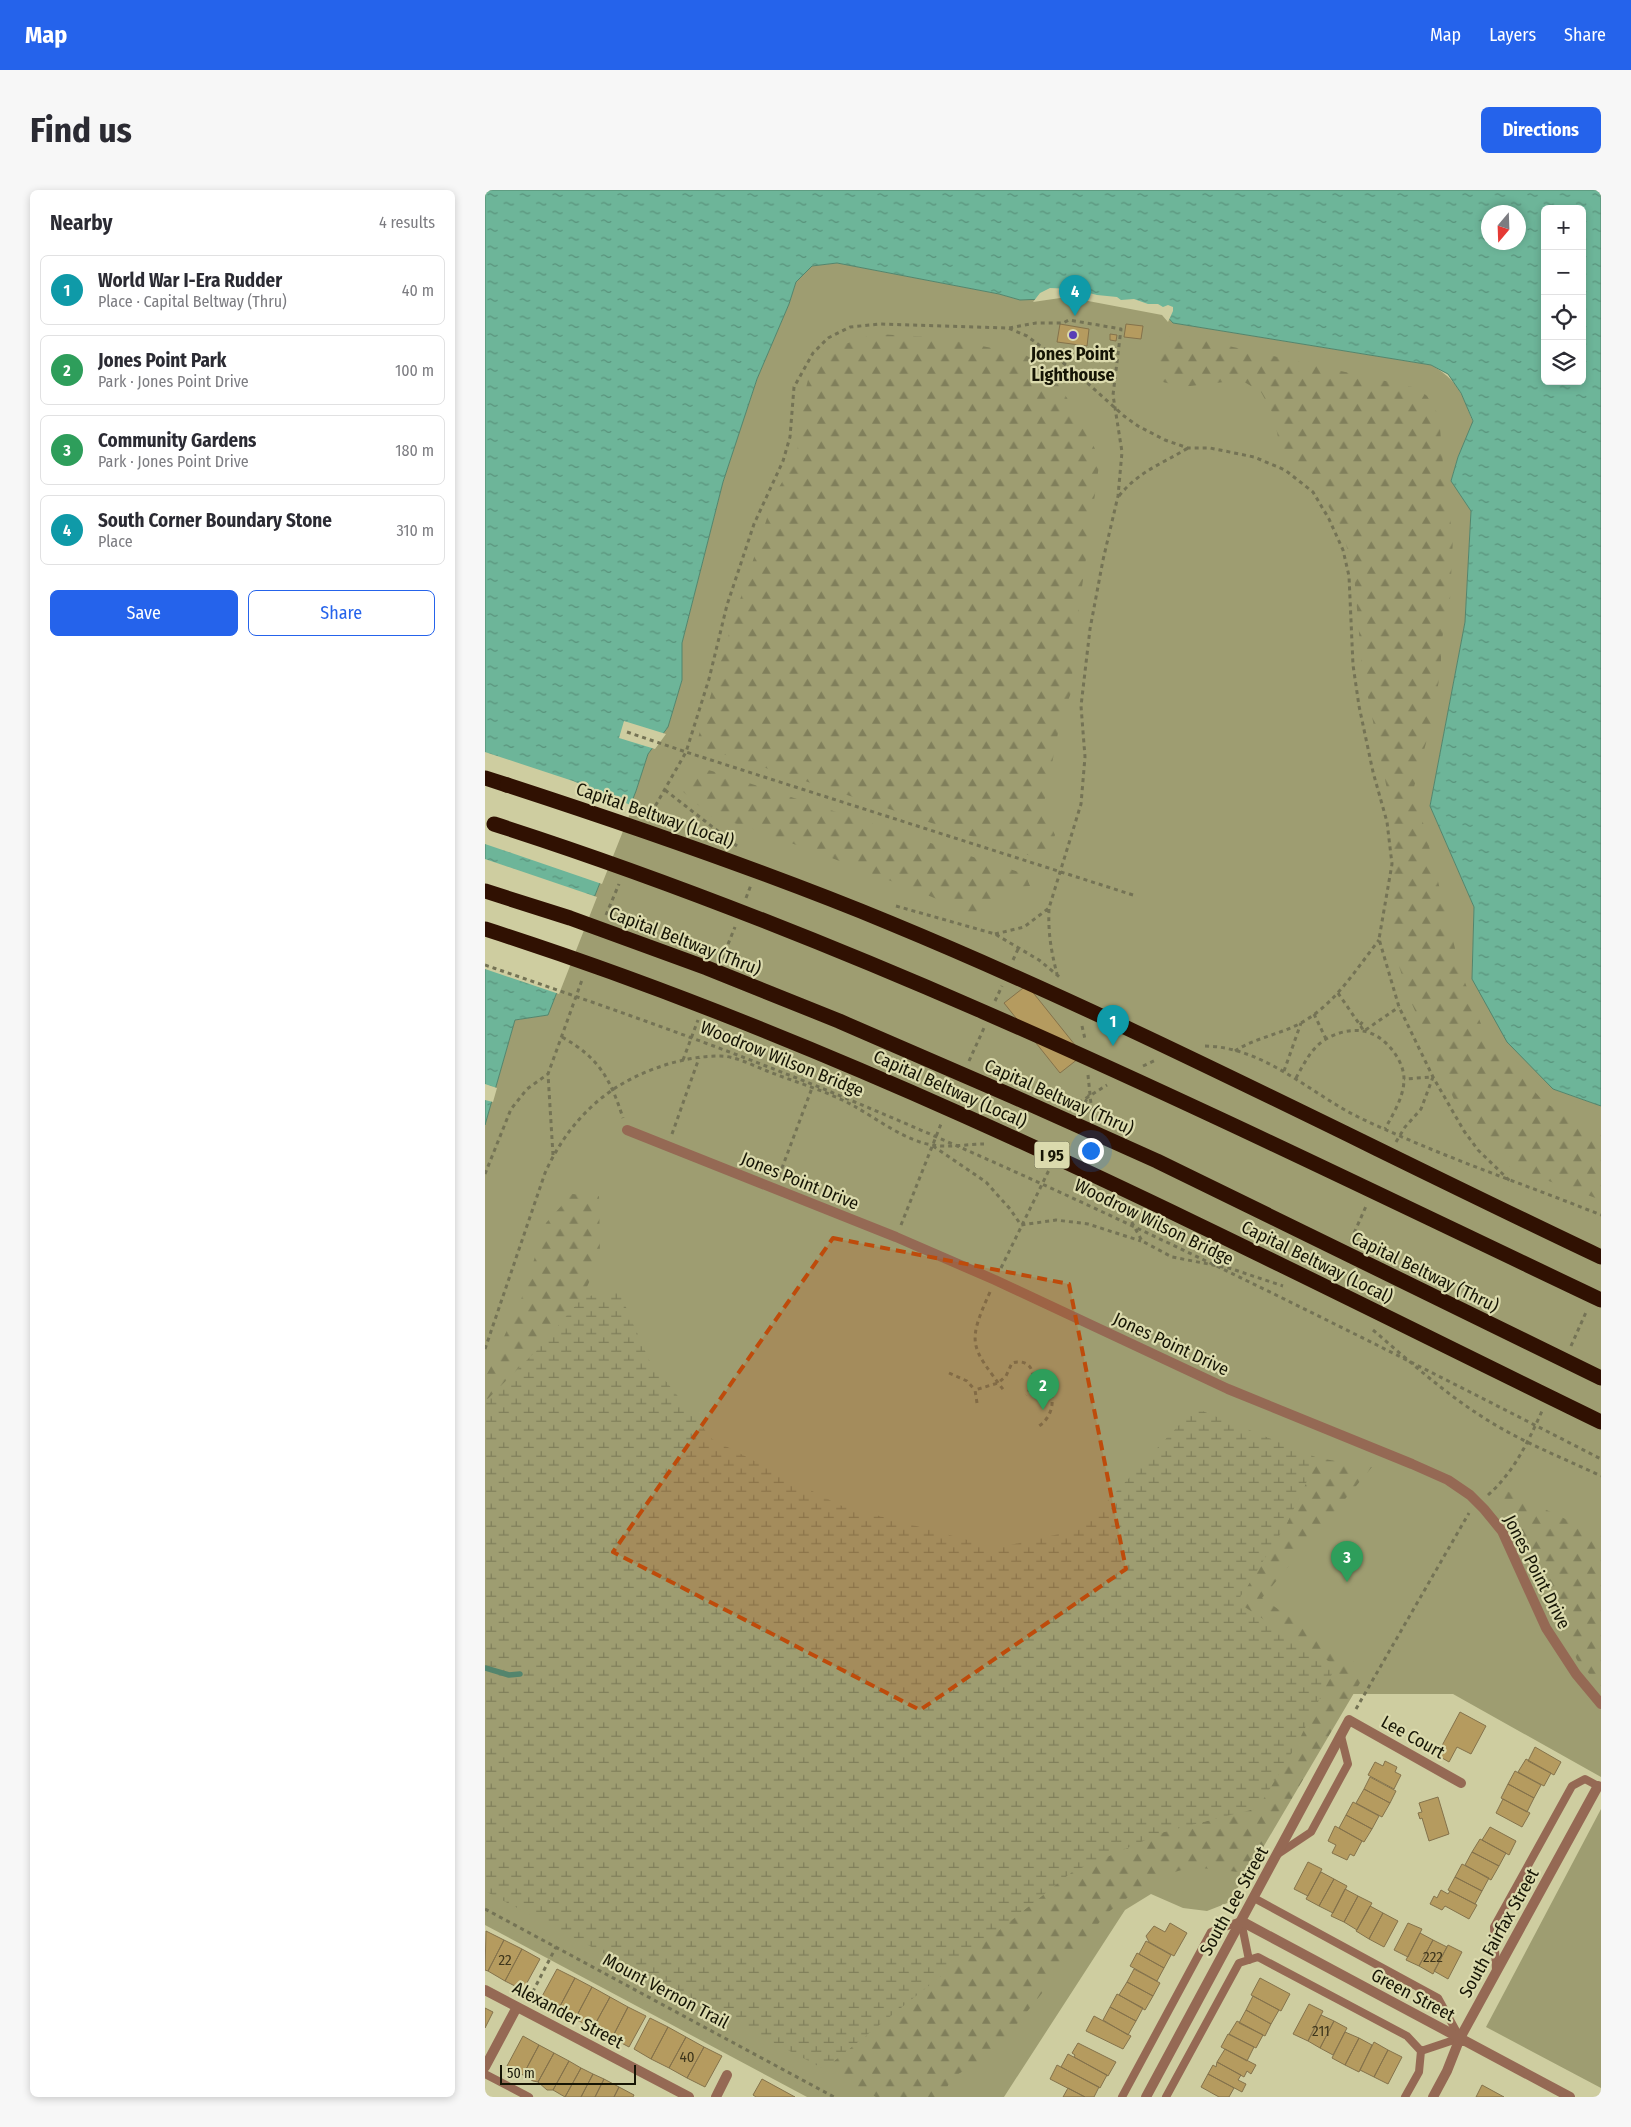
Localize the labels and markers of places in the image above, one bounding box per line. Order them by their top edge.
pin: 4 [1059,275,1091,316]
marker: Jones Point Lighthouse [1067,329,1079,341]
place label: Jones Point Lighthouse [1030,343,1116,386]
pin: 1 [1097,1005,1129,1046]
pin: 2 [1027,1369,1059,1410]
pin: 3 [1331,1541,1363,1582]

